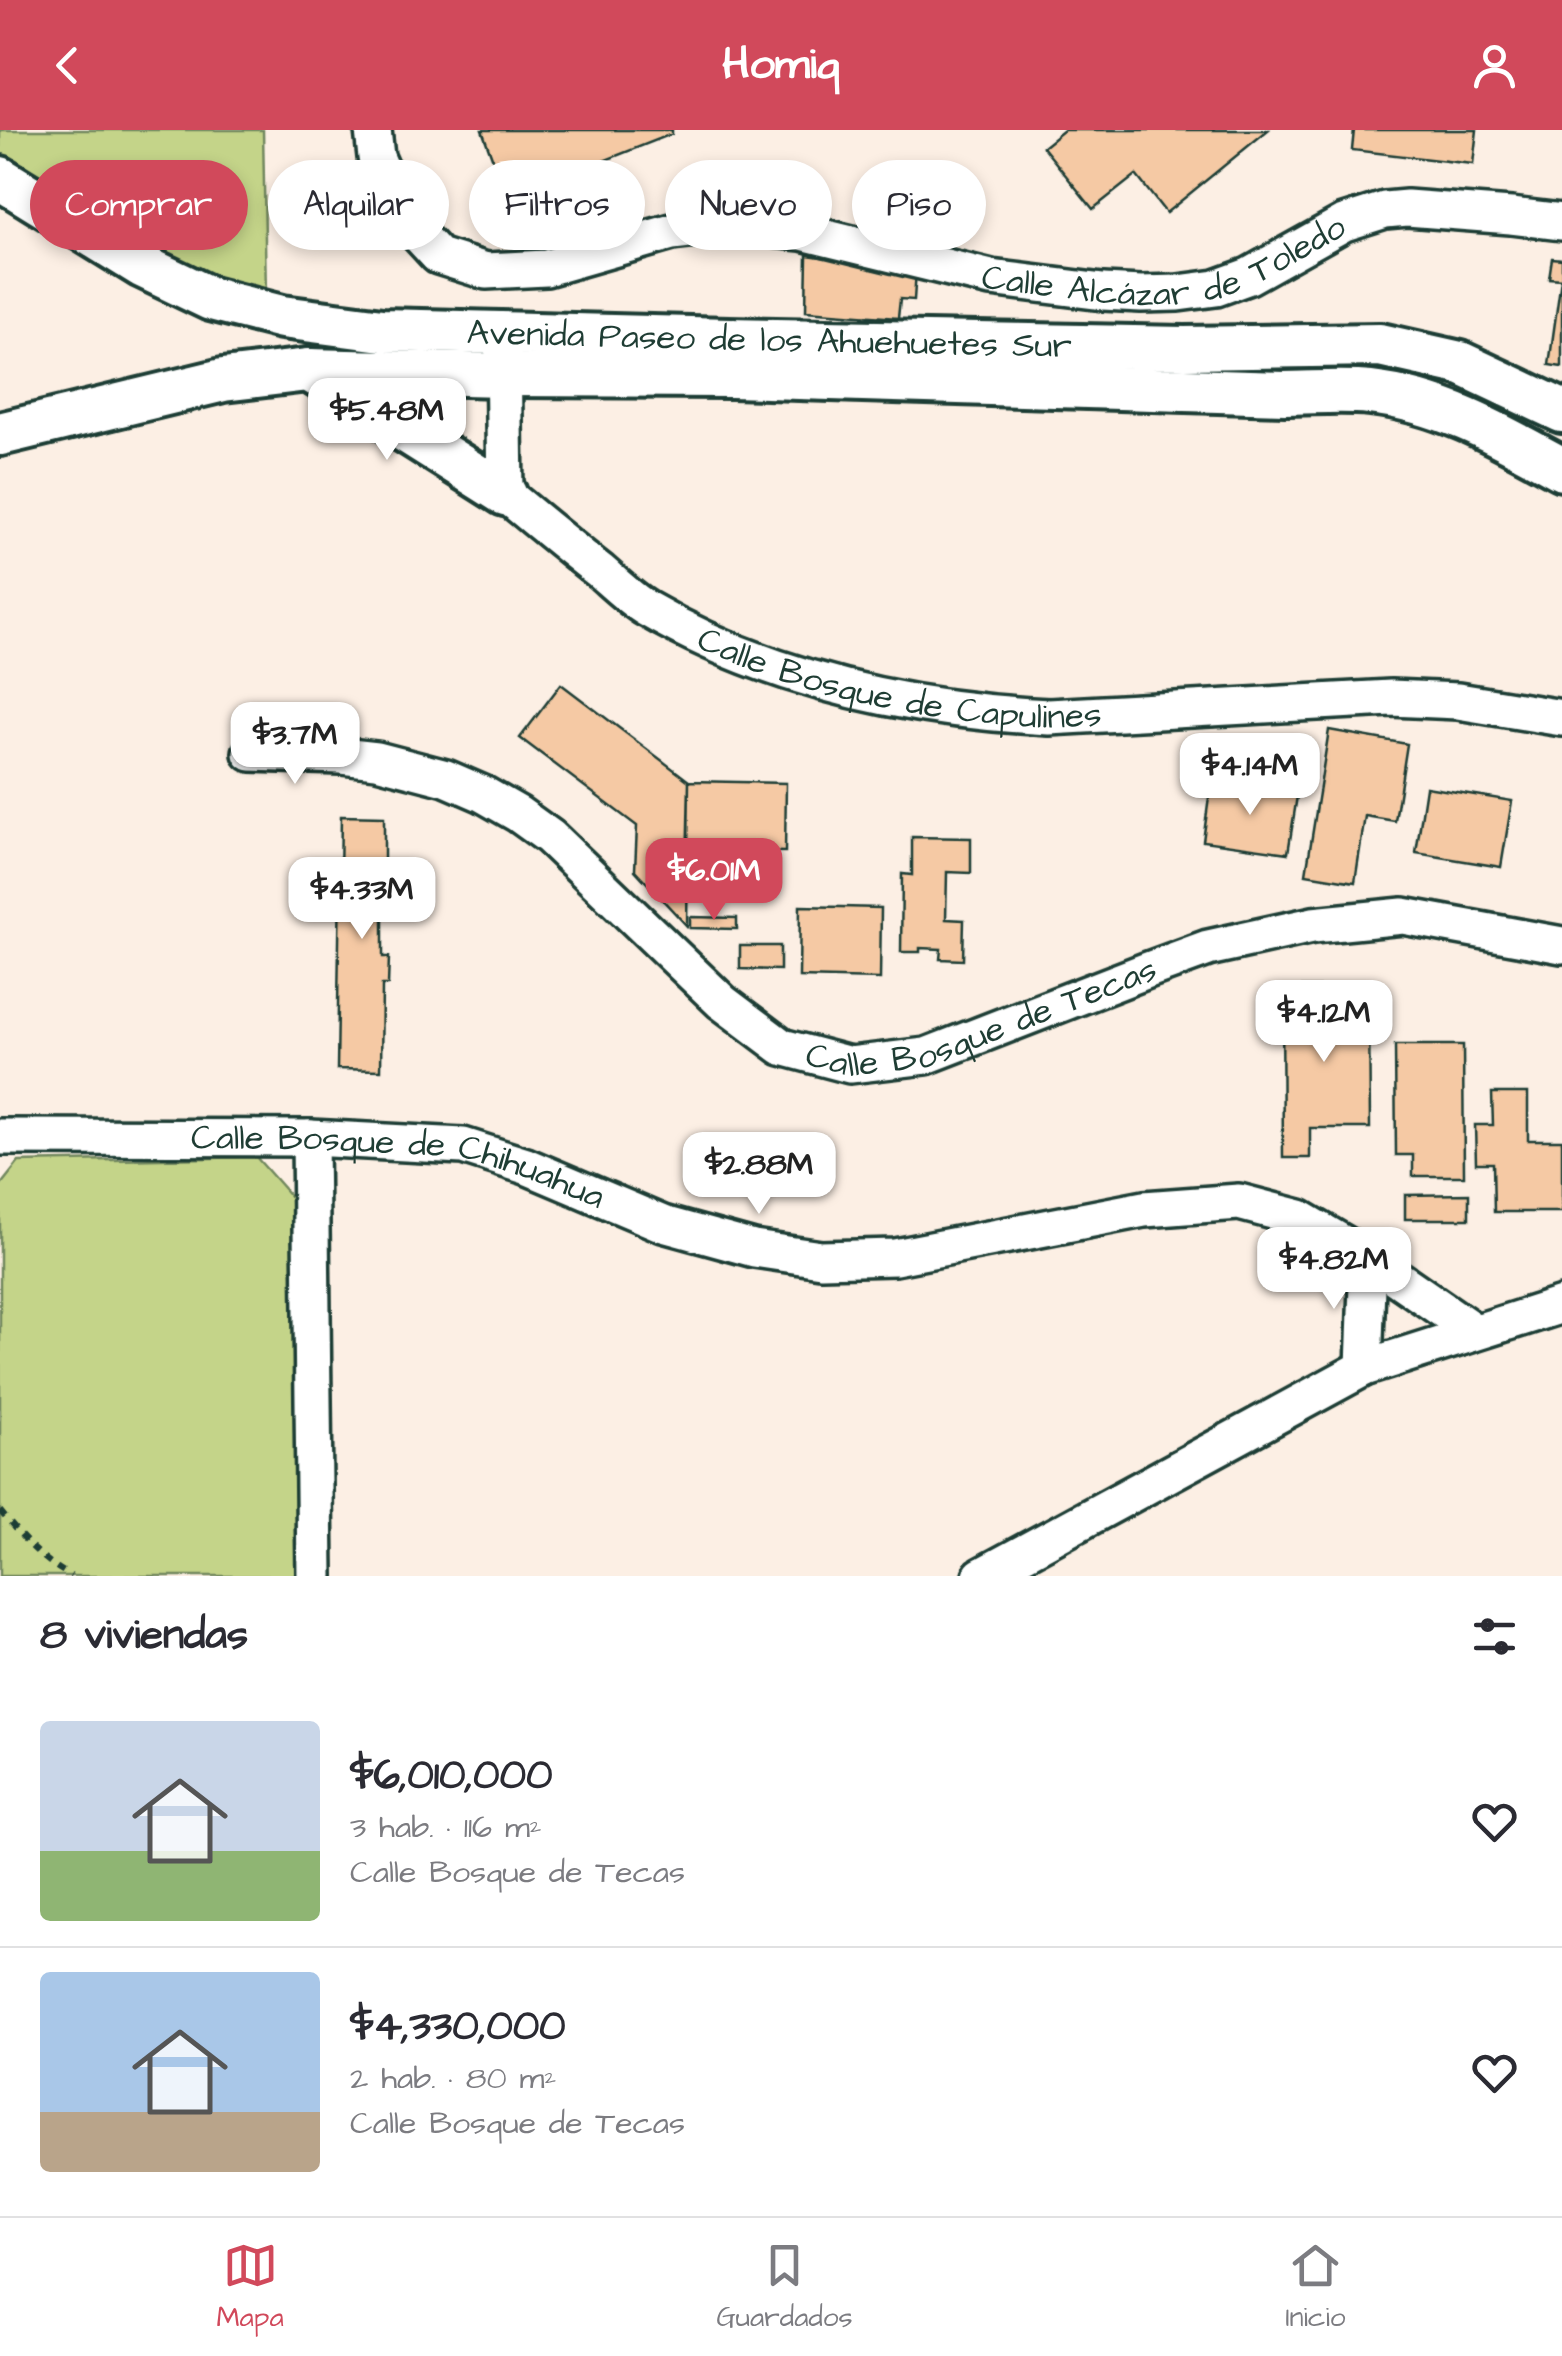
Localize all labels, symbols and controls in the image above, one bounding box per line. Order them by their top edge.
text: Homiq [722,34,840,96]
icon: back [40,38,95,93]
icon: person [1467,38,1522,93]
chip: Comprar [30,160,248,250]
chip: Alquilar [268,160,449,250]
chip: Filtros [469,160,645,250]
chip: Nuevo [665,160,832,250]
chip: Piso [852,160,986,250]
street label: Calle Alcázar de Toledo [979,202,1355,319]
street label: Avenida Paseo de los Ahuehuetes Sur [466,308,1072,370]
pin: $5.48M [306,378,468,463]
text: $5.48M [330,388,444,433]
street label: Calle Bosque de Capulines [690,614,1103,742]
pin: $3.7M [225,702,365,787]
text: $3.7M [253,712,337,757]
pin: $4.14M [1169,733,1331,818]
text: $4.14M [1202,743,1298,788]
pin: $6.01M [633,838,795,923]
text: $6.01M [667,848,761,893]
pin: $4.33M [281,857,443,942]
text: $4.33M [310,867,414,912]
street label: Calle Bosque de Tecas [801,944,1164,1090]
pin: $4.12M [1243,980,1405,1065]
text: $4.12M [1278,990,1370,1035]
street label: Calle Bosque de Chihuahua [191,1113,613,1221]
pin: $2.88M [678,1132,840,1217]
text: $2.88M [705,1142,813,1187]
pin: $4.82M [1253,1227,1415,1312]
text: $4.82M [1279,1237,1389,1282]
text: 8 viviendas [40,1607,248,1665]
icon: filters [1467,1609,1522,1664]
text: $6,010,000 [350,1747,553,1805]
icon: home [120,1761,240,1881]
icon: heart [1467,1794,1522,1849]
text: 3 hab. · 116 m² [350,1805,542,1850]
text: Calle Bosque de Tecas [350,1850,685,1895]
text: $4,330,000 [350,1998,566,2056]
icon: home [120,2012,240,2132]
icon: heart [1467,2045,1522,2100]
text: 2 hab. · 80 m² [350,2056,557,2101]
text: Calle Bosque de Tecas [350,2101,685,2146]
tab: Mapa [216,2238,284,2337]
tab: Guardados [716,2238,853,2337]
tab: Inicio [1285,2238,1346,2337]

